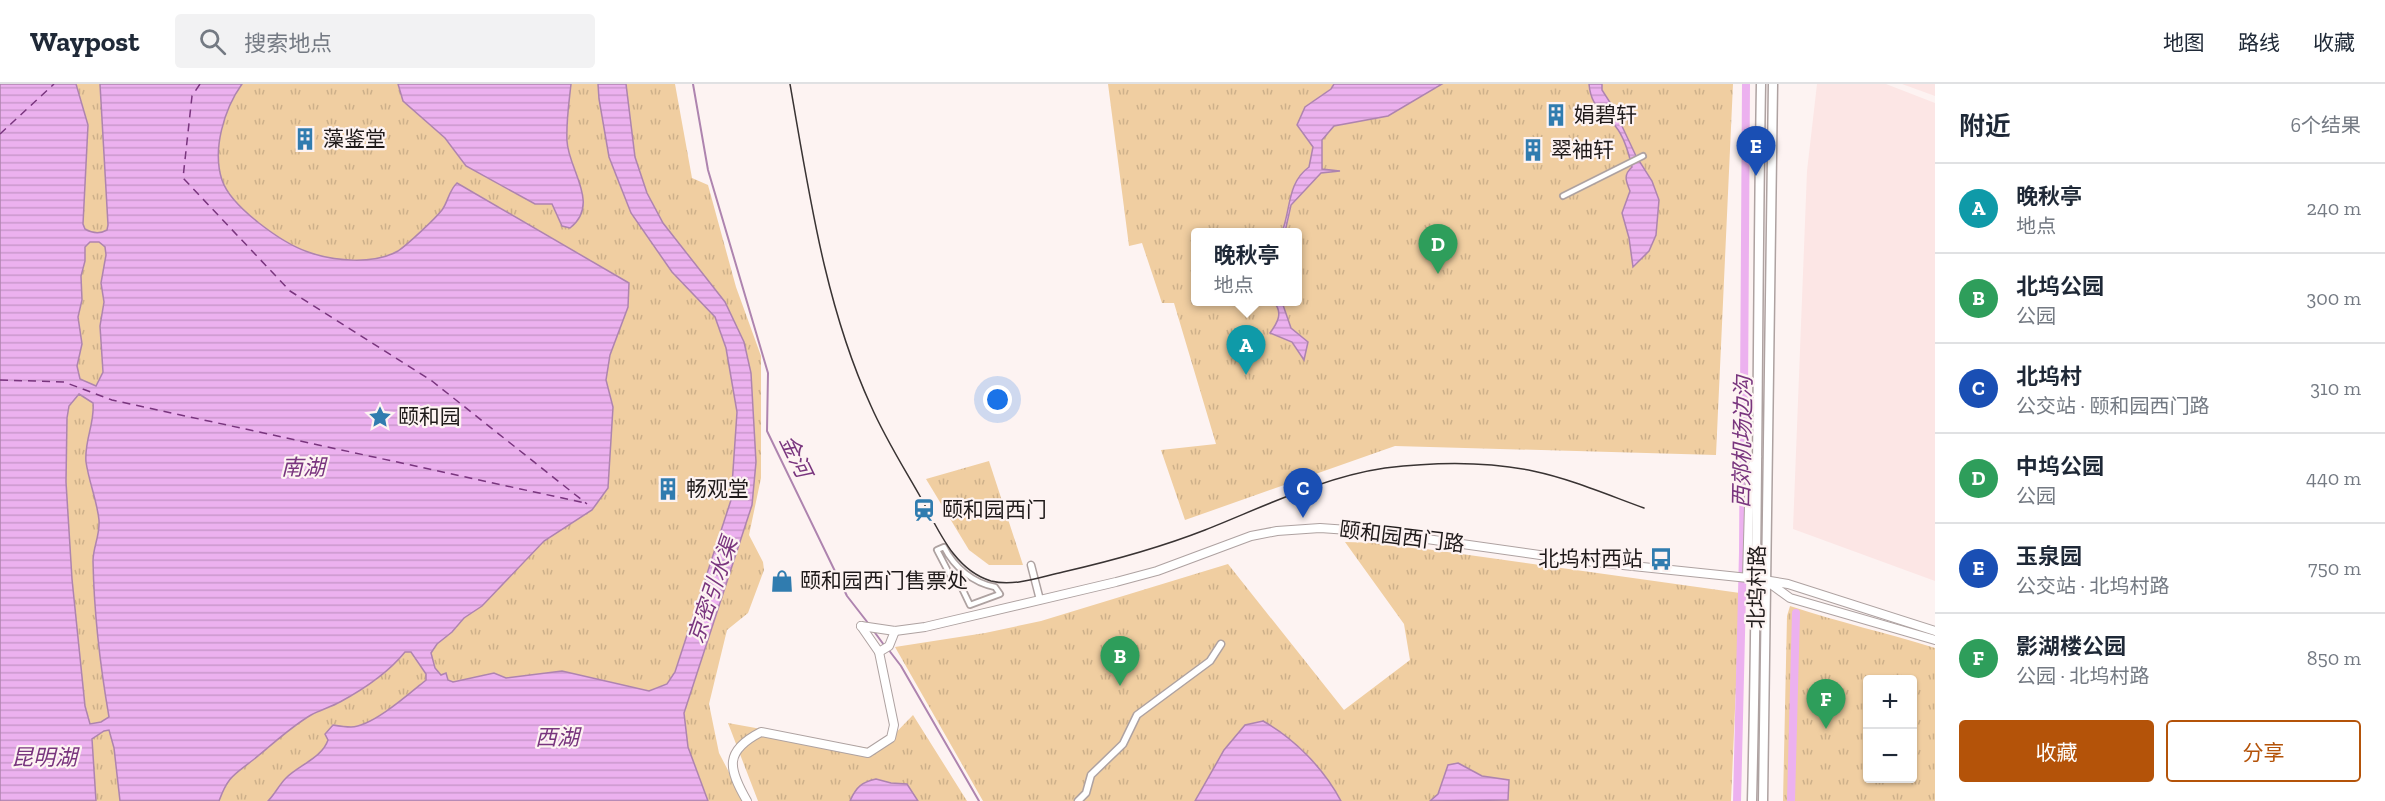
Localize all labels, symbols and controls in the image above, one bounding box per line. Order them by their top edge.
search box [175,14,595,68]
text: Waypost [30,25,139,58]
icon: search [196,25,229,58]
text: 搜索地点 [244,30,332,57]
text: 地图 [2163,30,2205,55]
text: 路线 [2238,30,2280,55]
text: 收藏 [2313,30,2355,55]
building icon: 娟碧轩 [1543,102,1569,128]
place label: 娟碧轩 [1574,102,1637,127]
text: 附近 [1959,110,2011,142]
text: 6个结果 [2290,113,2361,137]
building icon: 藻鉴堂 [292,126,318,152]
place label: 藻鉴堂 [323,126,386,151]
pin: E [1736,126,1776,176]
building icon: 翠袖轩 [1520,137,1546,163]
place label: 翠袖轩 [1551,137,1614,162]
text: 晚秋亭 [2016,183,2082,210]
text: A [1972,196,1985,220]
text: 240 m [2307,196,2361,220]
text: 地点 [2016,214,2056,238]
pin: D [1418,224,1458,274]
popup [1191,228,1302,306]
text: 晚秋亭 [1213,242,1280,269]
text: 地点 [1213,273,1253,297]
text: 北坞公园 [2016,273,2104,300]
text: B [1972,286,1985,310]
text: 300 m [2306,286,2361,310]
text: 公园 [2016,304,2056,328]
pin: A [1226,326,1266,375]
text: 北坞村 [2016,363,2082,390]
water label: 西郊机场边沟 [1728,374,1757,508]
text: C [1972,376,1985,400]
text: 310 m [2310,376,2361,400]
your location [983,385,1012,414]
text: 公交站 · 颐和园西门路 [2016,394,2209,418]
place icon: 颐和园 [367,404,393,430]
place label: 颐和园 [398,404,461,429]
water label: 金河 [774,431,819,485]
text: 中坞公园 [2016,453,2104,480]
water label: 南湖 [281,454,328,481]
text: D [1972,466,1985,490]
text: 440 m [2306,466,2361,490]
pin: C [1284,468,1322,518]
building icon: 畅观堂 [655,476,681,502]
place label: 畅观堂 [686,476,749,501]
text: 公园 [2016,484,2056,508]
station icon: 颐和园西门 [911,497,937,523]
place label: 颐和园西门 [942,497,1047,522]
street label: 颐和园西门路 [1338,516,1466,557]
water label: 京密引水渠 [682,531,744,647]
text: 玉泉园 [2016,543,2082,570]
street label: 北坞村路 [1743,545,1770,629]
place label: 北坞村西站 [1538,546,1643,571]
bus stop icon: 北坞村西站 [1648,546,1674,572]
text: E [1973,556,1984,580]
text: 750 m [2308,556,2361,580]
shop icon: 颐和园西门售票处 [769,568,795,594]
place label: 颐和园西门售票处 [800,568,968,593]
text: 公交站 · 北坞村路 [2016,574,2169,598]
text: 影湖楼公园 [2016,633,2126,660]
pin: B [1100,636,1140,686]
text: F [1973,646,1984,670]
text: 850 m [2307,646,2361,670]
text: 公园 · 北坞村路 [2016,664,2149,688]
map controls [1863,675,1917,783]
button: + [1863,675,1917,729]
pin: F [1806,680,1846,729]
button: 收藏 [1959,720,2154,782]
button: 分享 [2166,720,2361,782]
water label: 西湖 [535,724,582,751]
button: − [1863,729,1917,783]
water label: 昆明湖 [11,744,80,771]

